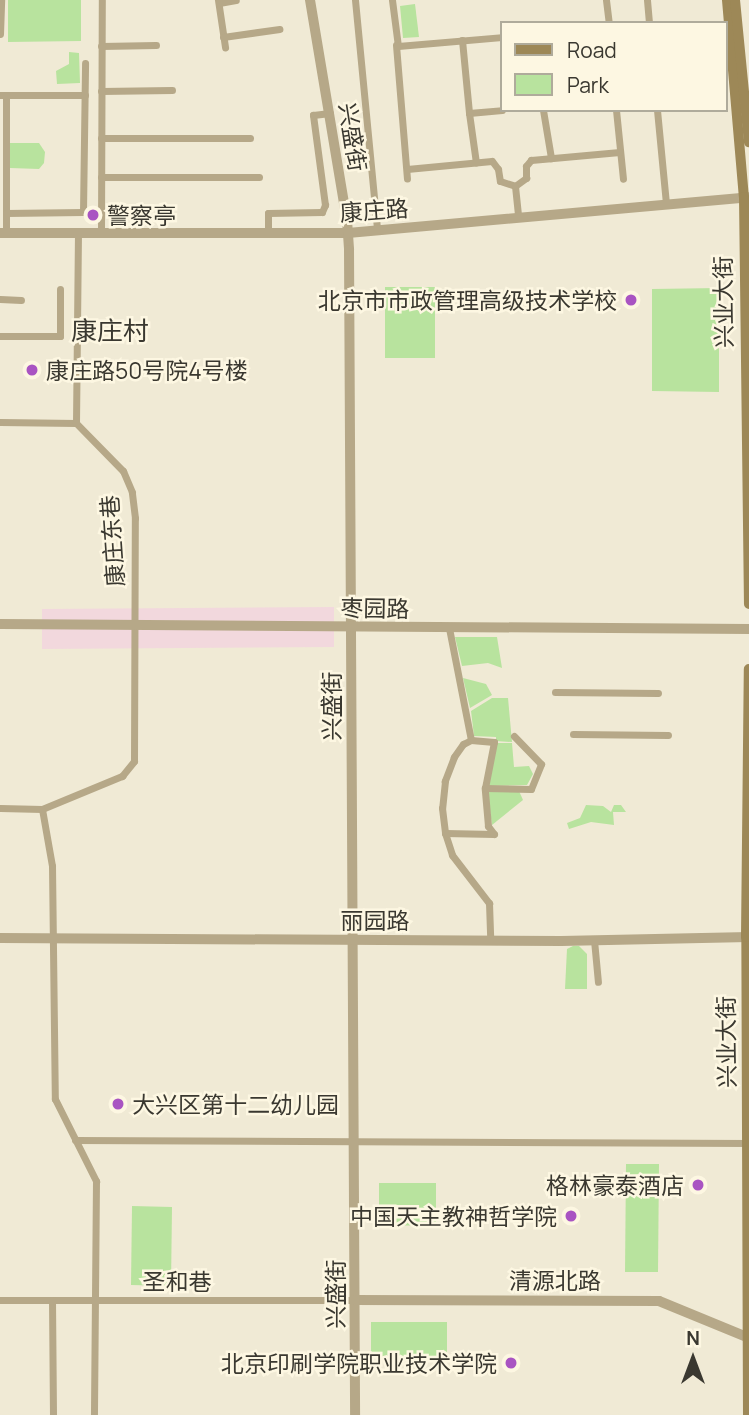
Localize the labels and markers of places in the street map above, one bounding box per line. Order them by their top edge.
place label: 警察亭 [107,201,176,229]
marker: 警察亭 [85,207,101,223]
place label: 北京市市政管理高级技术学校 [318,286,617,314]
marker: 北京市市政管理高级技术学校 [623,292,639,308]
place label: 康庄路50号院4号楼 [46,356,248,384]
marker: 康庄路50号院4号楼 [24,362,40,378]
place label: 大兴区第十二幼儿园 [132,1090,339,1118]
marker: 大兴区第十二幼儿园 [110,1096,126,1112]
place label: 格林豪泰酒店 [546,1171,684,1199]
marker: 格林豪泰酒店 [690,1177,706,1193]
place label: 中国天主教神哲学院 [350,1202,557,1230]
marker: 中国天主教神哲学院 [563,1208,579,1224]
place label: 北京印刷学院职业技术学院 [221,1349,497,1377]
marker: 北京印刷学院职业技术学院 [503,1355,519,1371]

